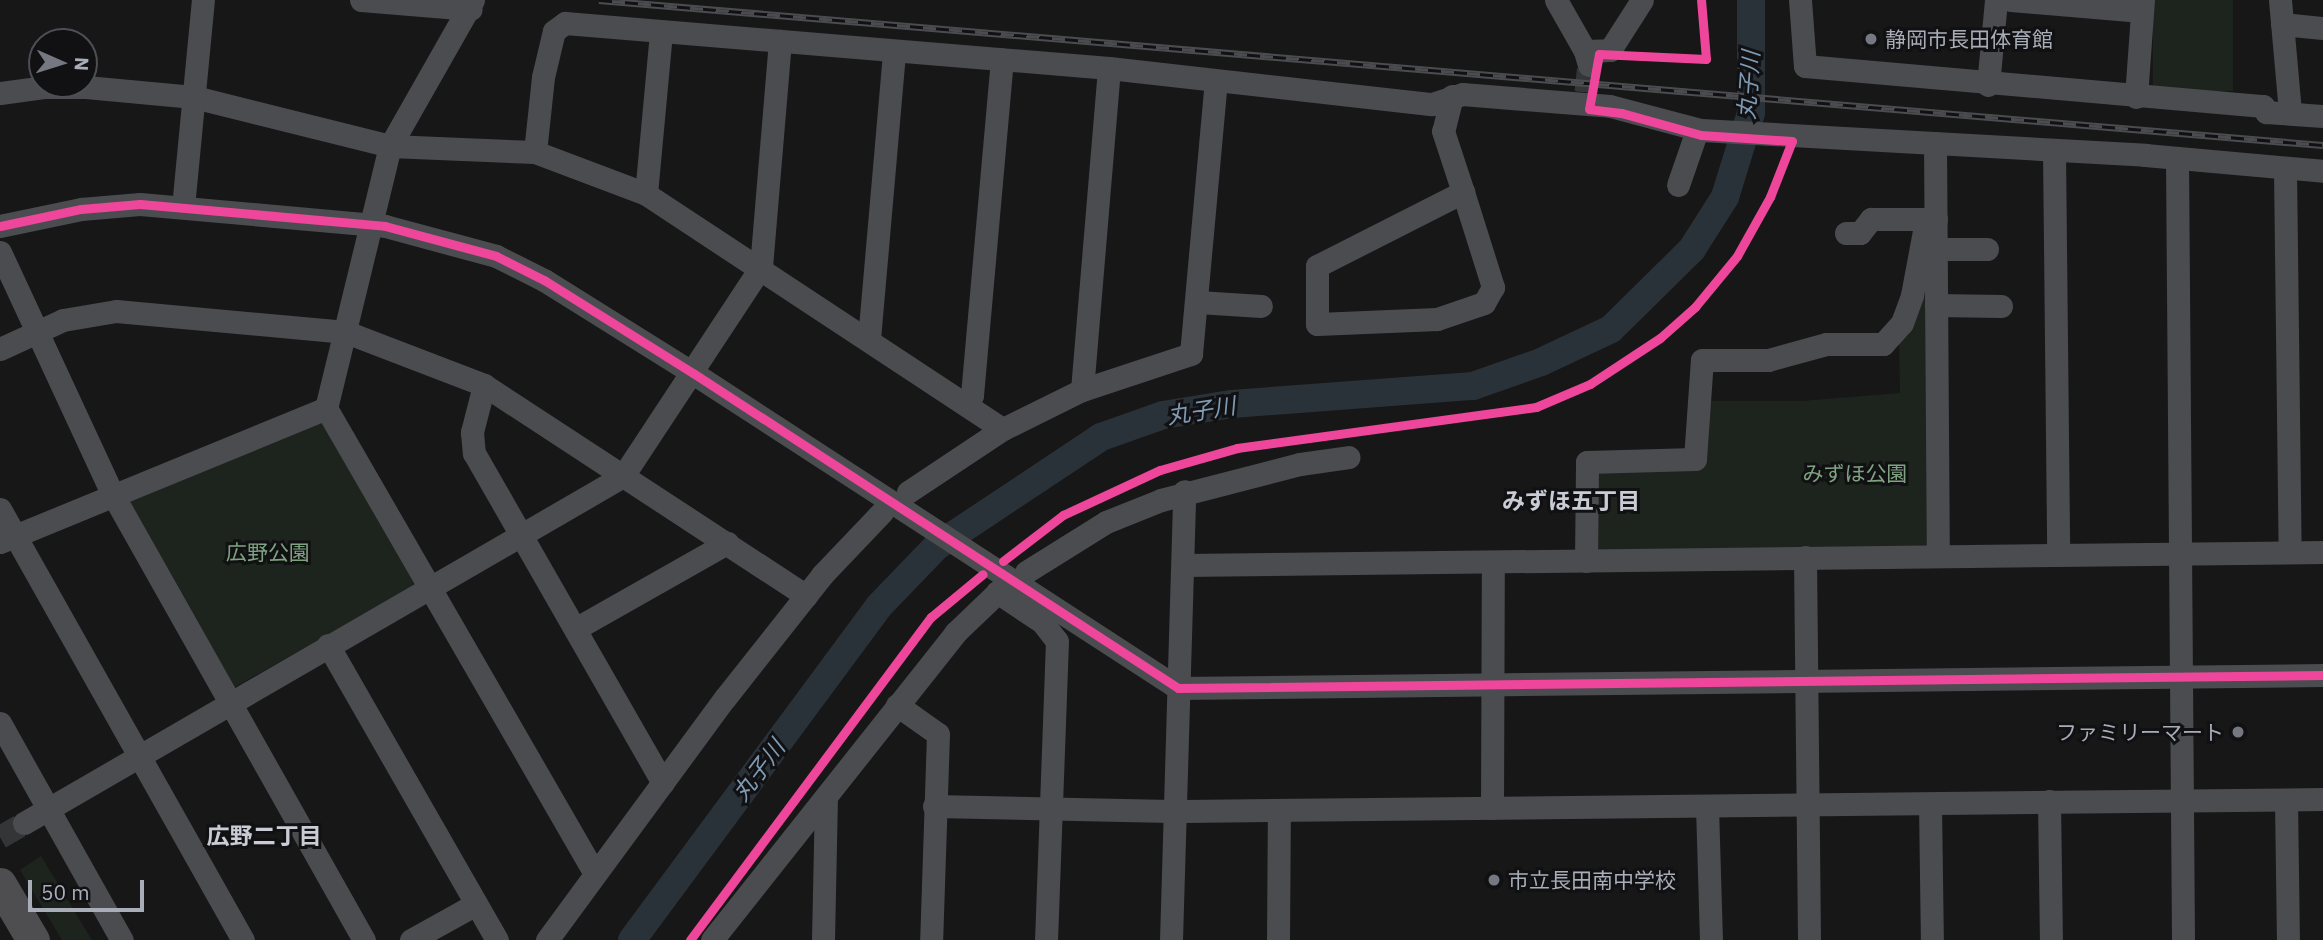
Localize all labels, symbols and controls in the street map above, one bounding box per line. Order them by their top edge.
place label: 静岡市長田体育館 [1885,26,2053,52]
north arrow [28,28,98,98]
marker: 静岡市長田体育館 [1863,31,1879,47]
water label: 丸子川 [1732,50,1764,120]
text: N [70,56,94,71]
water label: 丸子川 [1165,391,1237,429]
park label: みずほ公園 [1803,460,1907,486]
district label: みずほ五丁目 [1502,486,1640,514]
park label: 広野公園 [226,539,310,565]
place label: ファミリーマート [2056,719,2224,745]
marker: ファミリーマート [2230,724,2246,740]
water label: 丸子川 [726,734,790,806]
district label: 広野二丁目 [207,821,321,849]
scale bar [32,866,147,910]
place label: 市立長田南中学校 [1508,867,1676,893]
marker: 市立長田南中学校 [1486,872,1502,888]
text: 50 m [41,878,90,906]

